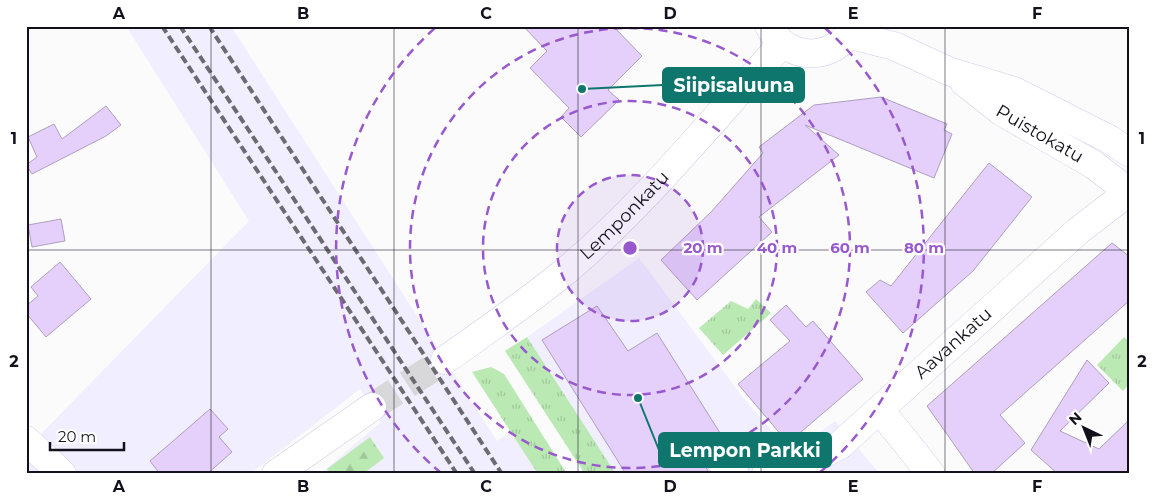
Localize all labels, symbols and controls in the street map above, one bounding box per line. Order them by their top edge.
text: A [112,4,126,23]
text: B [297,4,309,23]
text: C [480,4,492,23]
text: D [663,4,677,23]
text: E [848,4,858,23]
text: F [1032,4,1042,23]
callout: Siipisaluuna [663,68,804,102]
text: Siipisaluuna [674,74,794,97]
street label: Puistokatu [992,100,1088,168]
text: 1 [11,129,17,148]
text: 1 [1139,129,1145,148]
street label: Lemponkatu [575,166,674,264]
text: 20 m [683,238,723,257]
text: 40 m [757,238,797,257]
text: 60 m [830,238,870,257]
text: 80 m [904,238,944,257]
centre of rings [621,239,639,257]
street label: Aavankatu [910,303,996,384]
text: 2 [9,352,19,371]
text: 2 [1137,352,1147,371]
north arrow [1058,402,1108,452]
text: N [1065,408,1085,429]
scale bar [50,420,124,452]
text: 20 m [58,427,96,446]
callout: Lempon Parkki [659,433,831,467]
text: Lempon Parkki [669,439,821,462]
text: A [112,477,126,496]
text: B [297,477,309,496]
text: C [480,477,492,496]
text: D [663,477,677,496]
text: E [848,477,858,496]
text: F [1032,477,1042,496]

